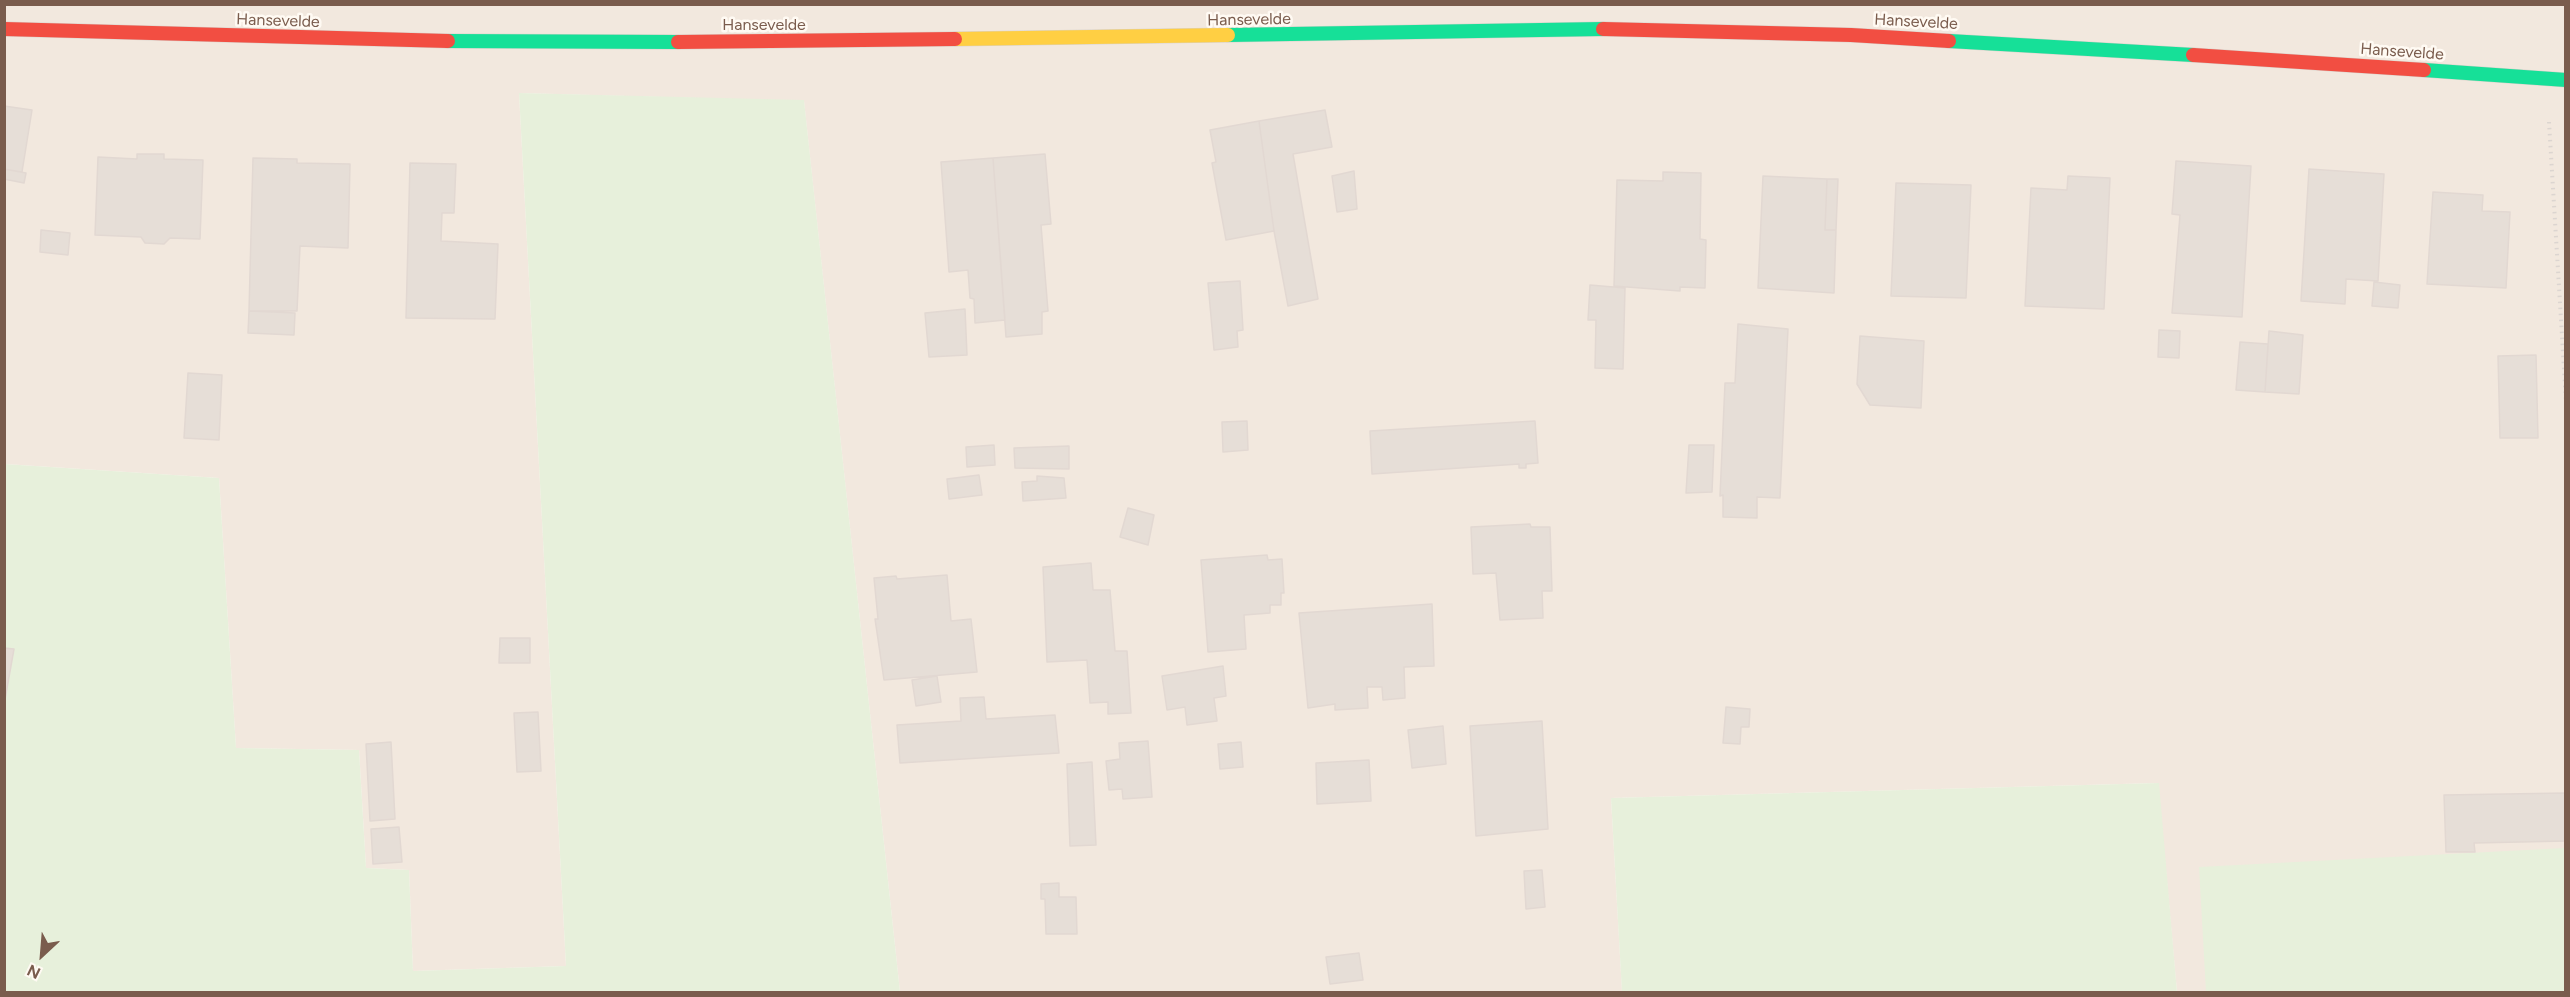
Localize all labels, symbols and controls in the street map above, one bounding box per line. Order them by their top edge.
street label: Hansevelde [236,10,320,32]
street label: Hansevelde [1207,10,1291,30]
street label: Hansevelde [1874,10,1958,34]
street label: Hansevelde [722,15,806,35]
street label: Hansevelde [2360,40,2444,64]
north arrow [12,925,72,985]
text: N [24,960,44,983]

